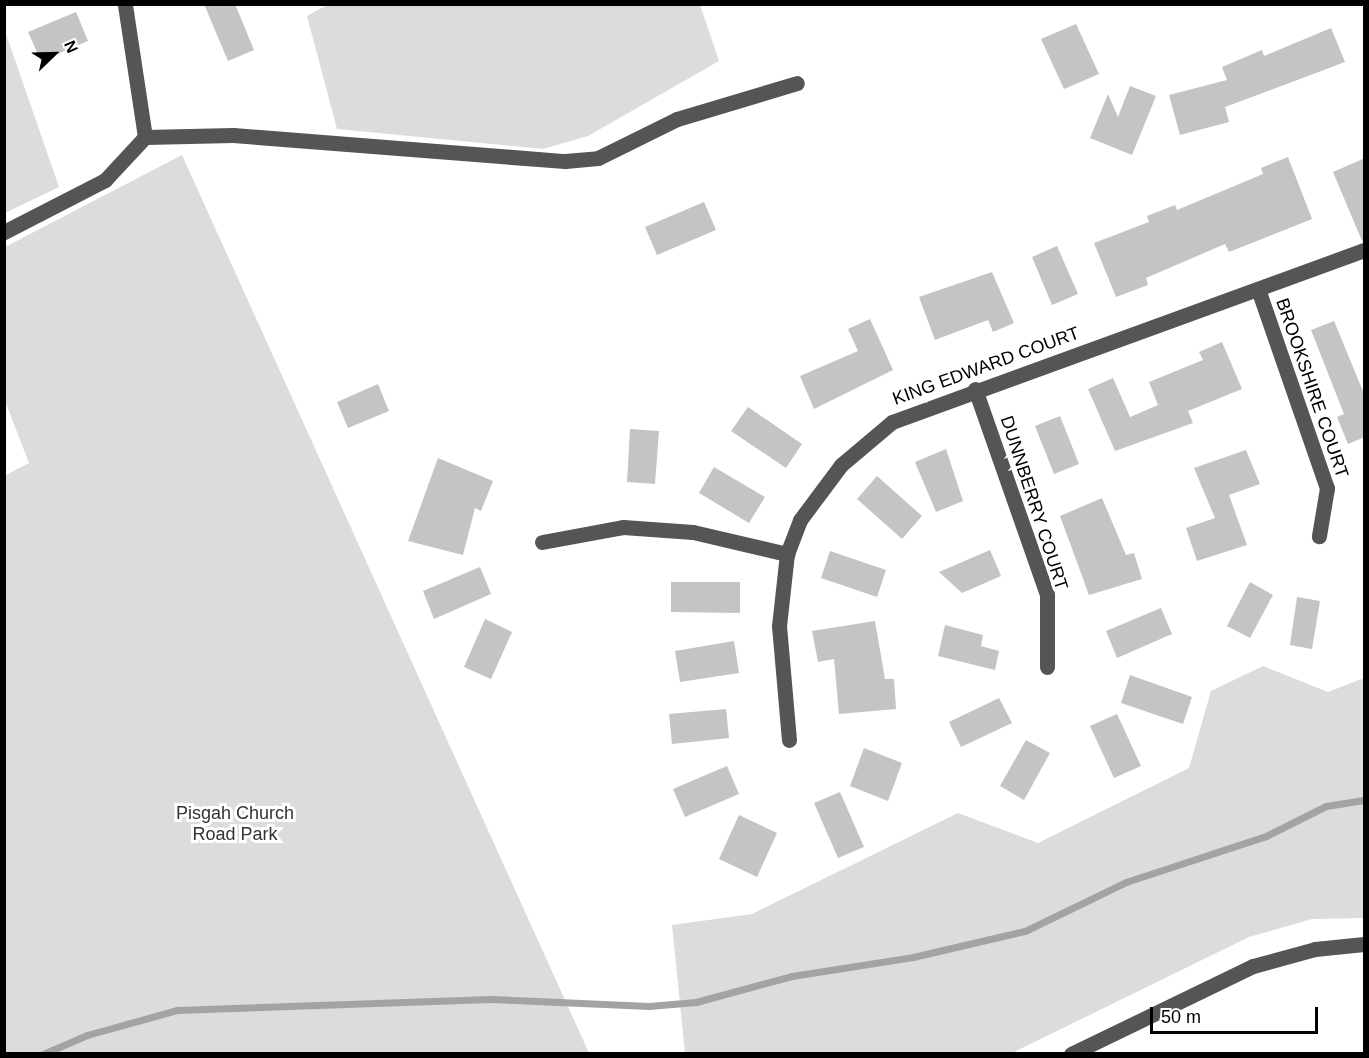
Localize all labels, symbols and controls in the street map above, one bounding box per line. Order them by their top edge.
north arrow [24,24,84,84]
text: N [61,38,81,55]
street label: BROOKSHIRE COURT [1271,295,1353,481]
street label: KING EDWARD COURT [890,322,1082,410]
street label: DUNNBERRY COURT [996,413,1072,593]
park label: Pisgah Church Road Park [176,803,294,846]
scale bar [1153,995,1321,1033]
text: 50 m [1161,1007,1201,1027]

